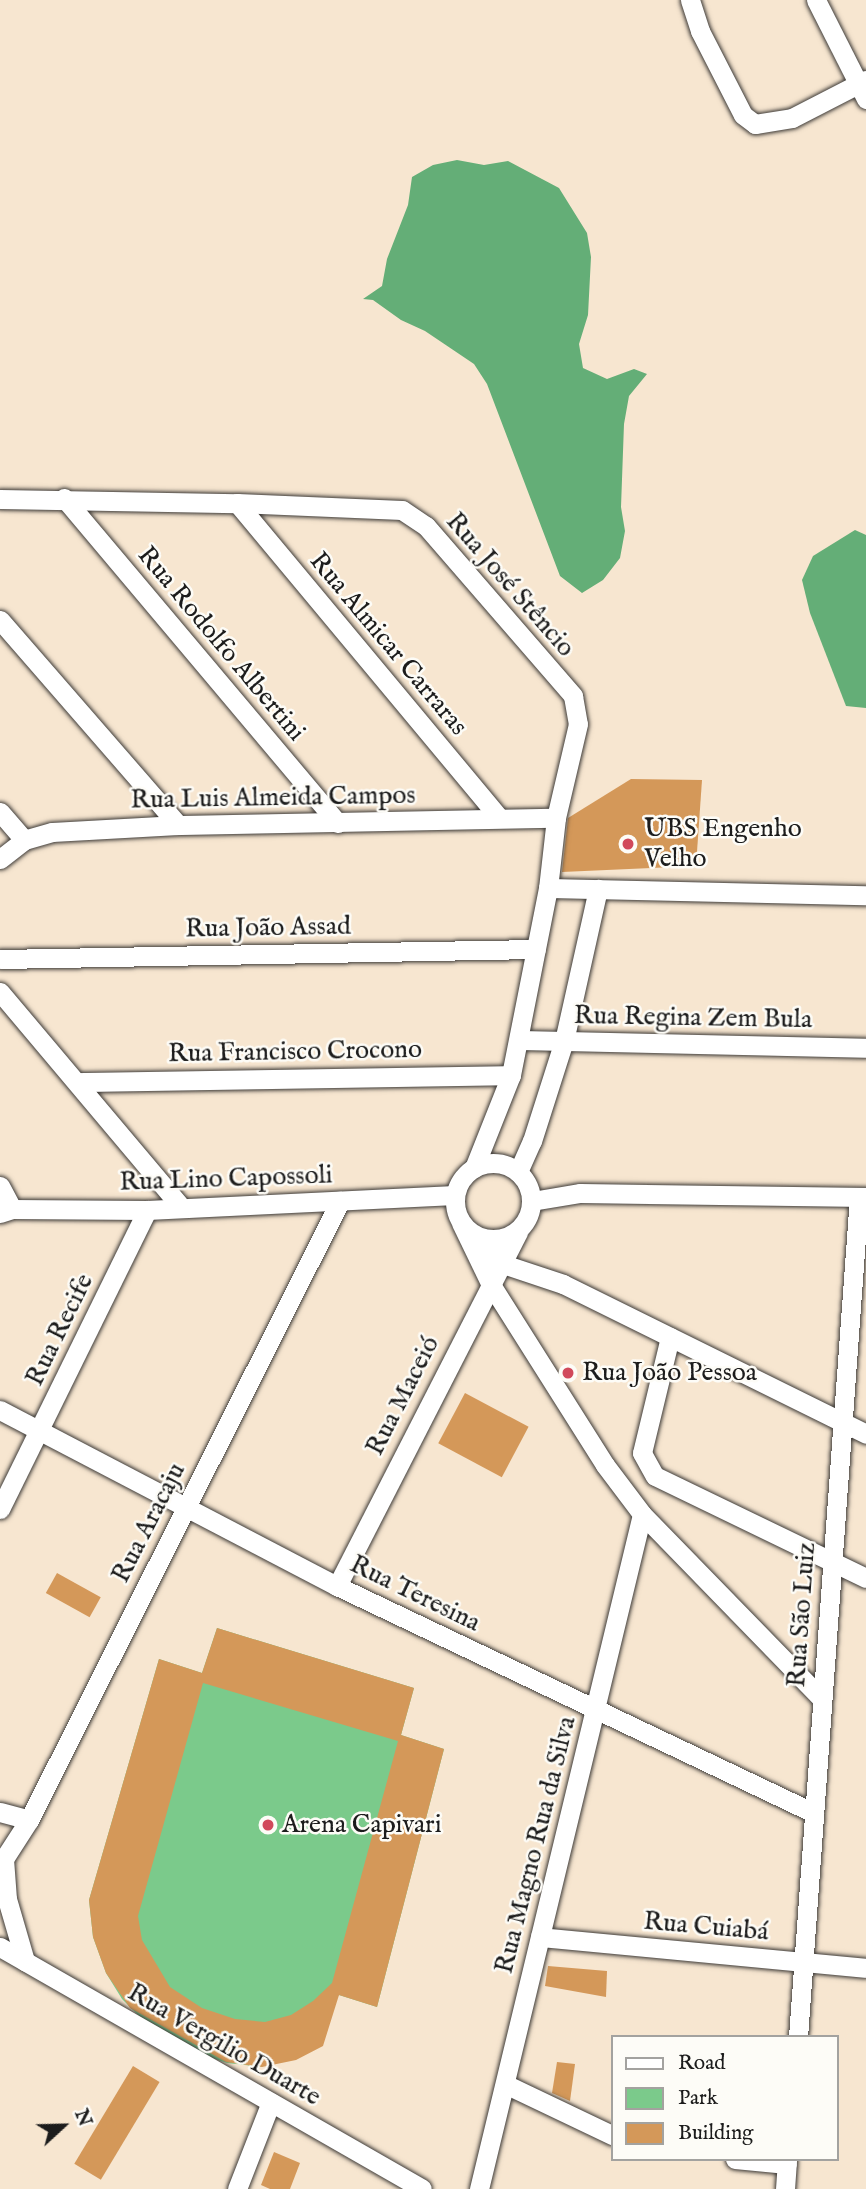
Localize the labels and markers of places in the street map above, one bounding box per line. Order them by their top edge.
place label: UBS Engenho Velho [644,813,802,874]
marker: UBS Engenho Velho [618,834,638,854]
place label: Rua João Pessoa [582,1357,757,1389]
marker: Rua João Pessoa [560,1365,576,1381]
place label: Arena Capivari [282,1809,442,1841]
marker: Arena Capivari [260,1817,276,1833]

